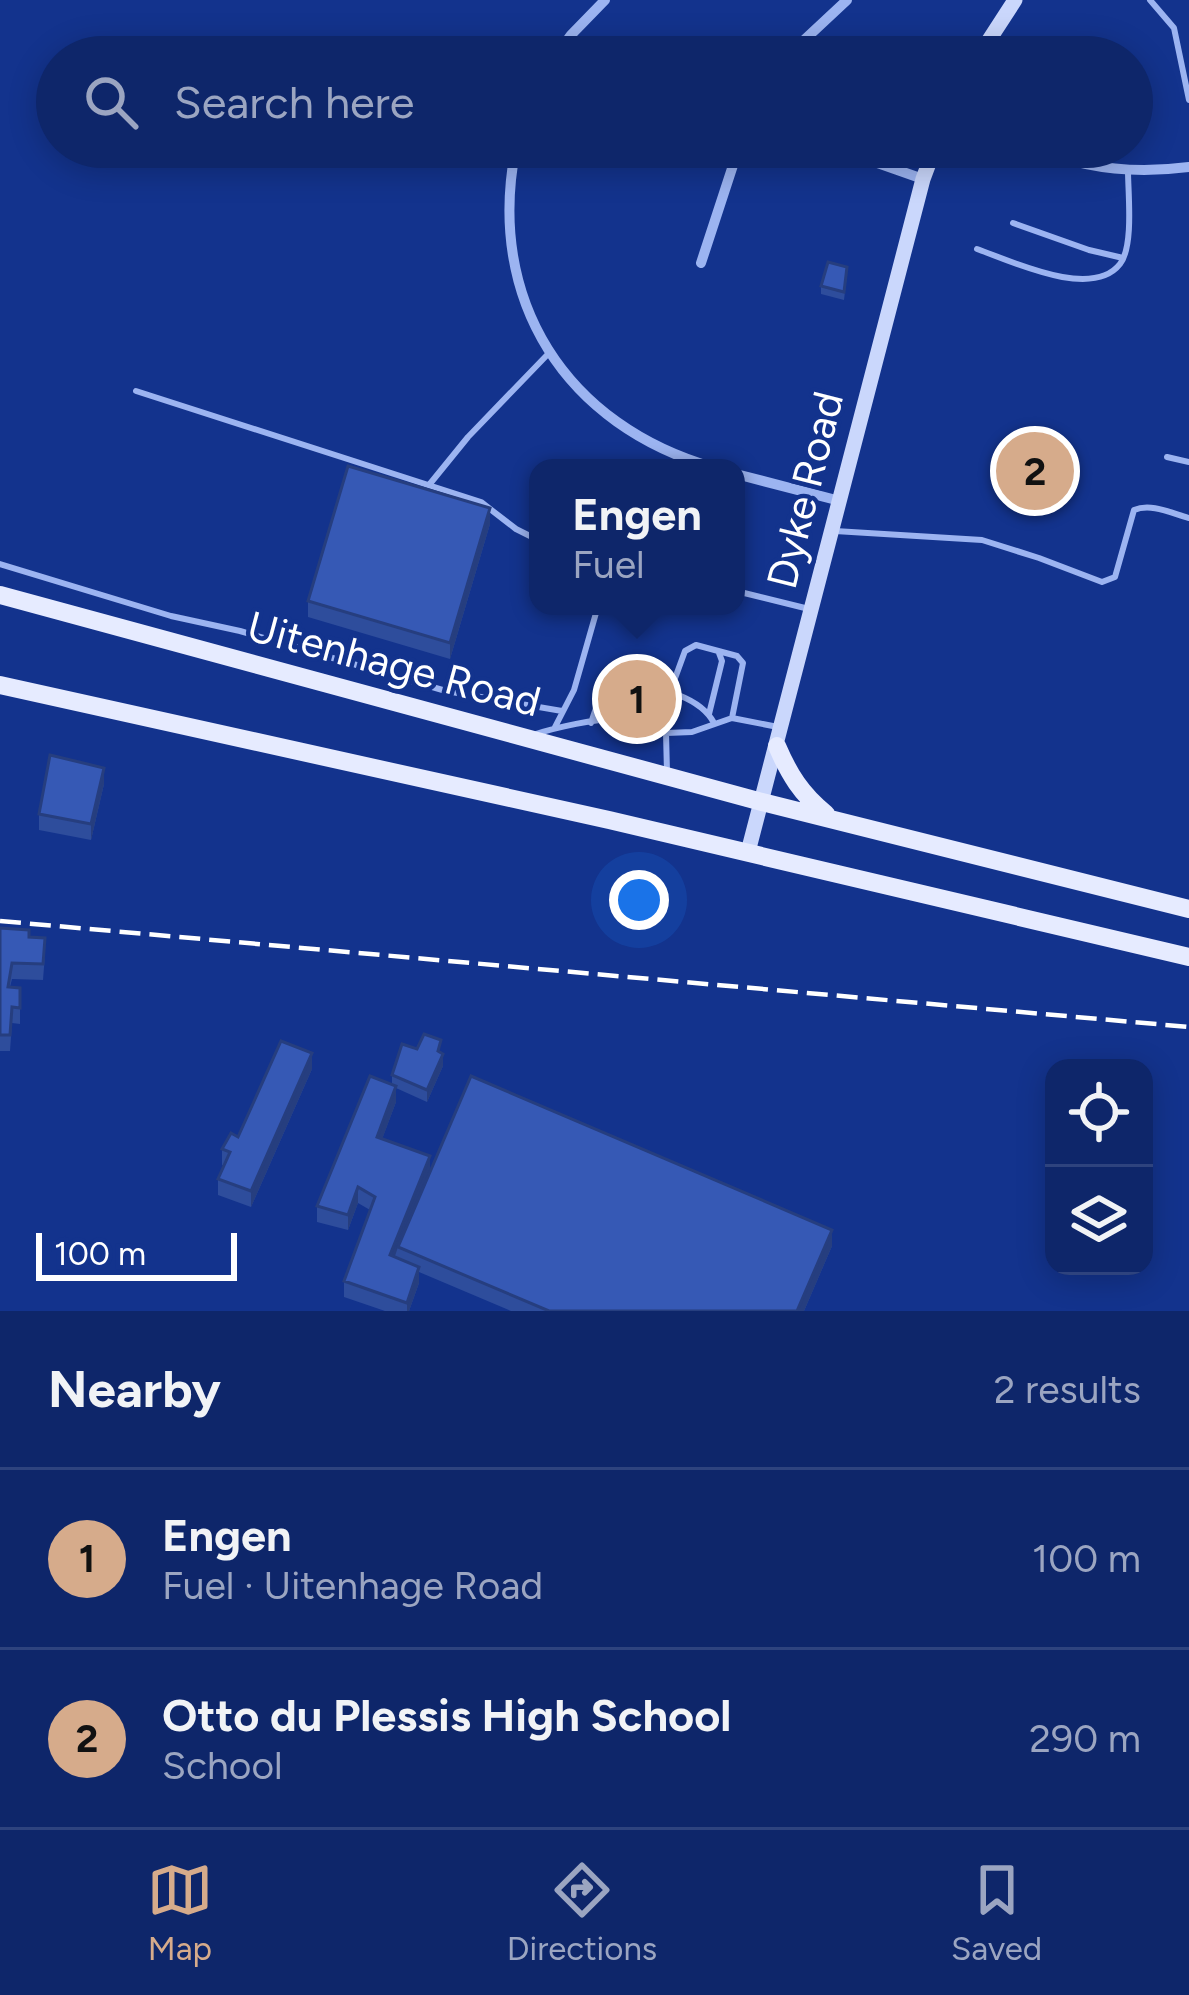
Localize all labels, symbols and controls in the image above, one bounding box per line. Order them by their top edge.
search box [36,36,1153,168]
icon: search [78,69,144,135]
text: Search here [174,75,414,129]
street label: Dyke Road [756,386,854,594]
pin: 2 [996,426,1074,516]
popup [529,459,745,615]
text: Engen [572,487,702,541]
text: Fuel [572,541,645,588]
street label: Uitenhage Road [242,600,546,728]
pin: 1 [598,654,676,744]
your location [609,870,669,930]
map controls [1045,1059,1153,1275]
button: locate [1045,1059,1153,1167]
button: layers [1045,1167,1153,1275]
scale bar [36,1227,237,1280]
text: 100 m [54,1234,146,1273]
text: Nearby [48,1359,221,1420]
text: 2 results [994,1366,1141,1413]
text: Engen [162,1508,292,1562]
text: 1 [79,1535,95,1582]
text: 100 m [1032,1535,1141,1582]
text: Fuel · Uitenhage Road [162,1562,543,1609]
text: Otto du Plessis High School [162,1688,731,1742]
text: 2 [76,1715,98,1762]
text: 290 m [1029,1715,1141,1762]
text: School [162,1742,283,1789]
tab: Map [147,1857,213,1968]
tab: Directions [507,1857,657,1968]
tab: Saved [951,1857,1042,1968]

